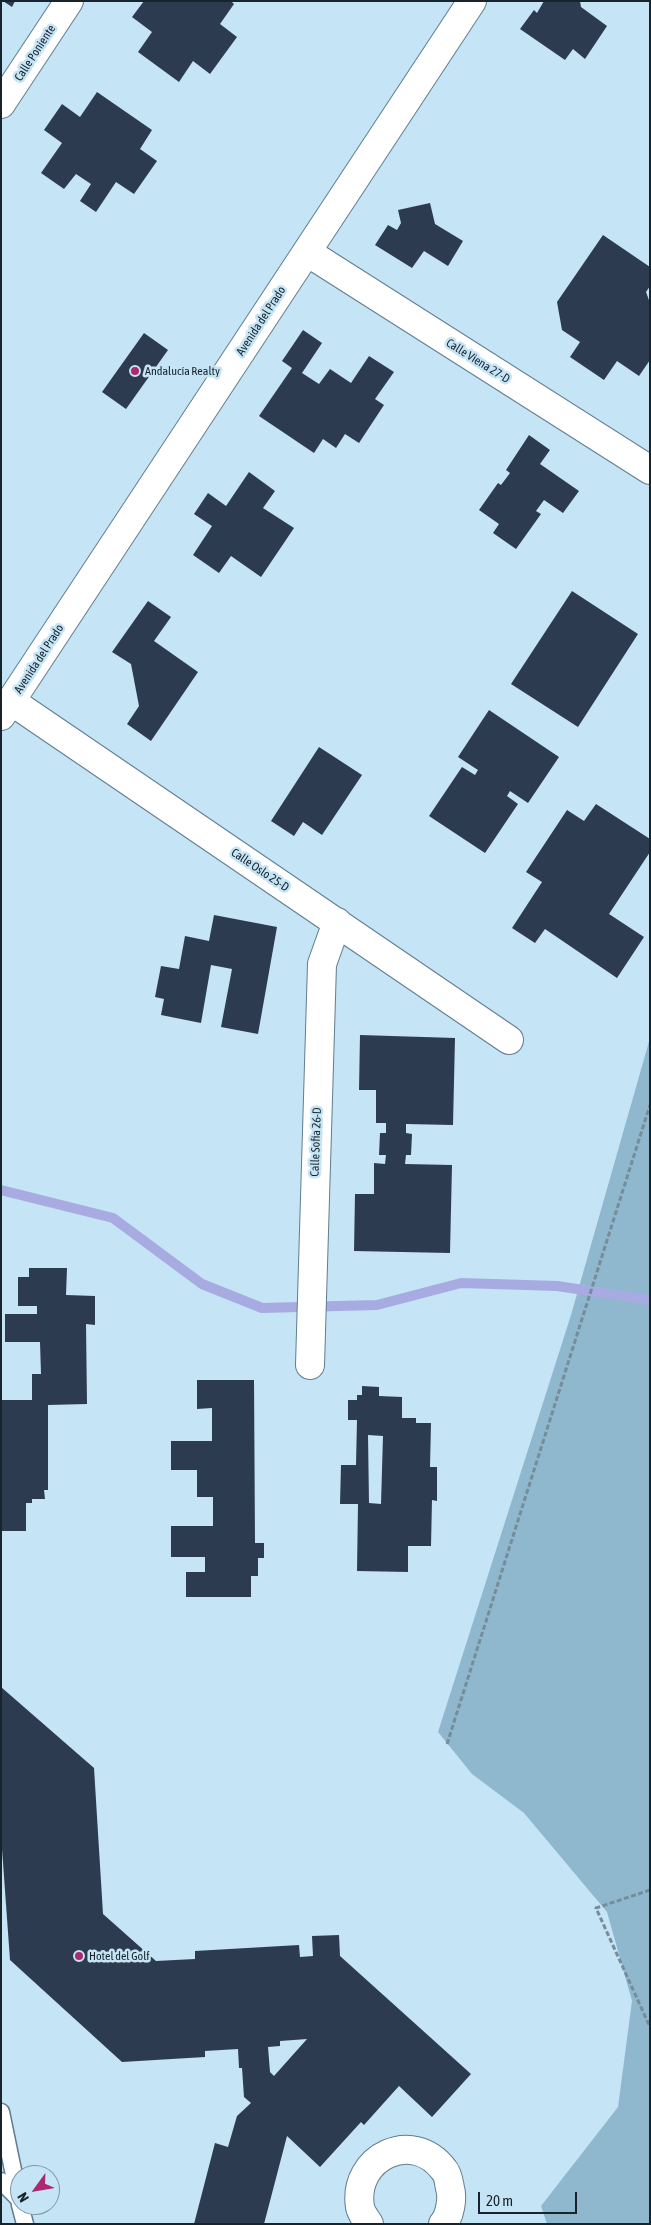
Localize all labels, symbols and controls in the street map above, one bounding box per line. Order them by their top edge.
street label: Calle Poniente [11,22,59,84]
street label: Avenida del Prado [233,284,289,358]
street label: Calle Viena 27-D [443,336,513,386]
place label: Andalucía Realty [145,364,220,378]
marker: Andalucía Realty [129,365,141,377]
street label: Avenida del Prado [11,622,67,696]
street label: Calle Oslo 25-D [228,845,292,895]
street label: Calle Sofia 26-D [308,1107,324,1177]
place label: Hotel del Golf [89,1949,150,1963]
marker: Hotel del Golf [73,1950,85,1962]
north arrow [10,2165,60,2215]
scale bar [481,2182,580,2214]
text: N [14,2190,32,2205]
text: 20 m [486,2192,513,2209]

